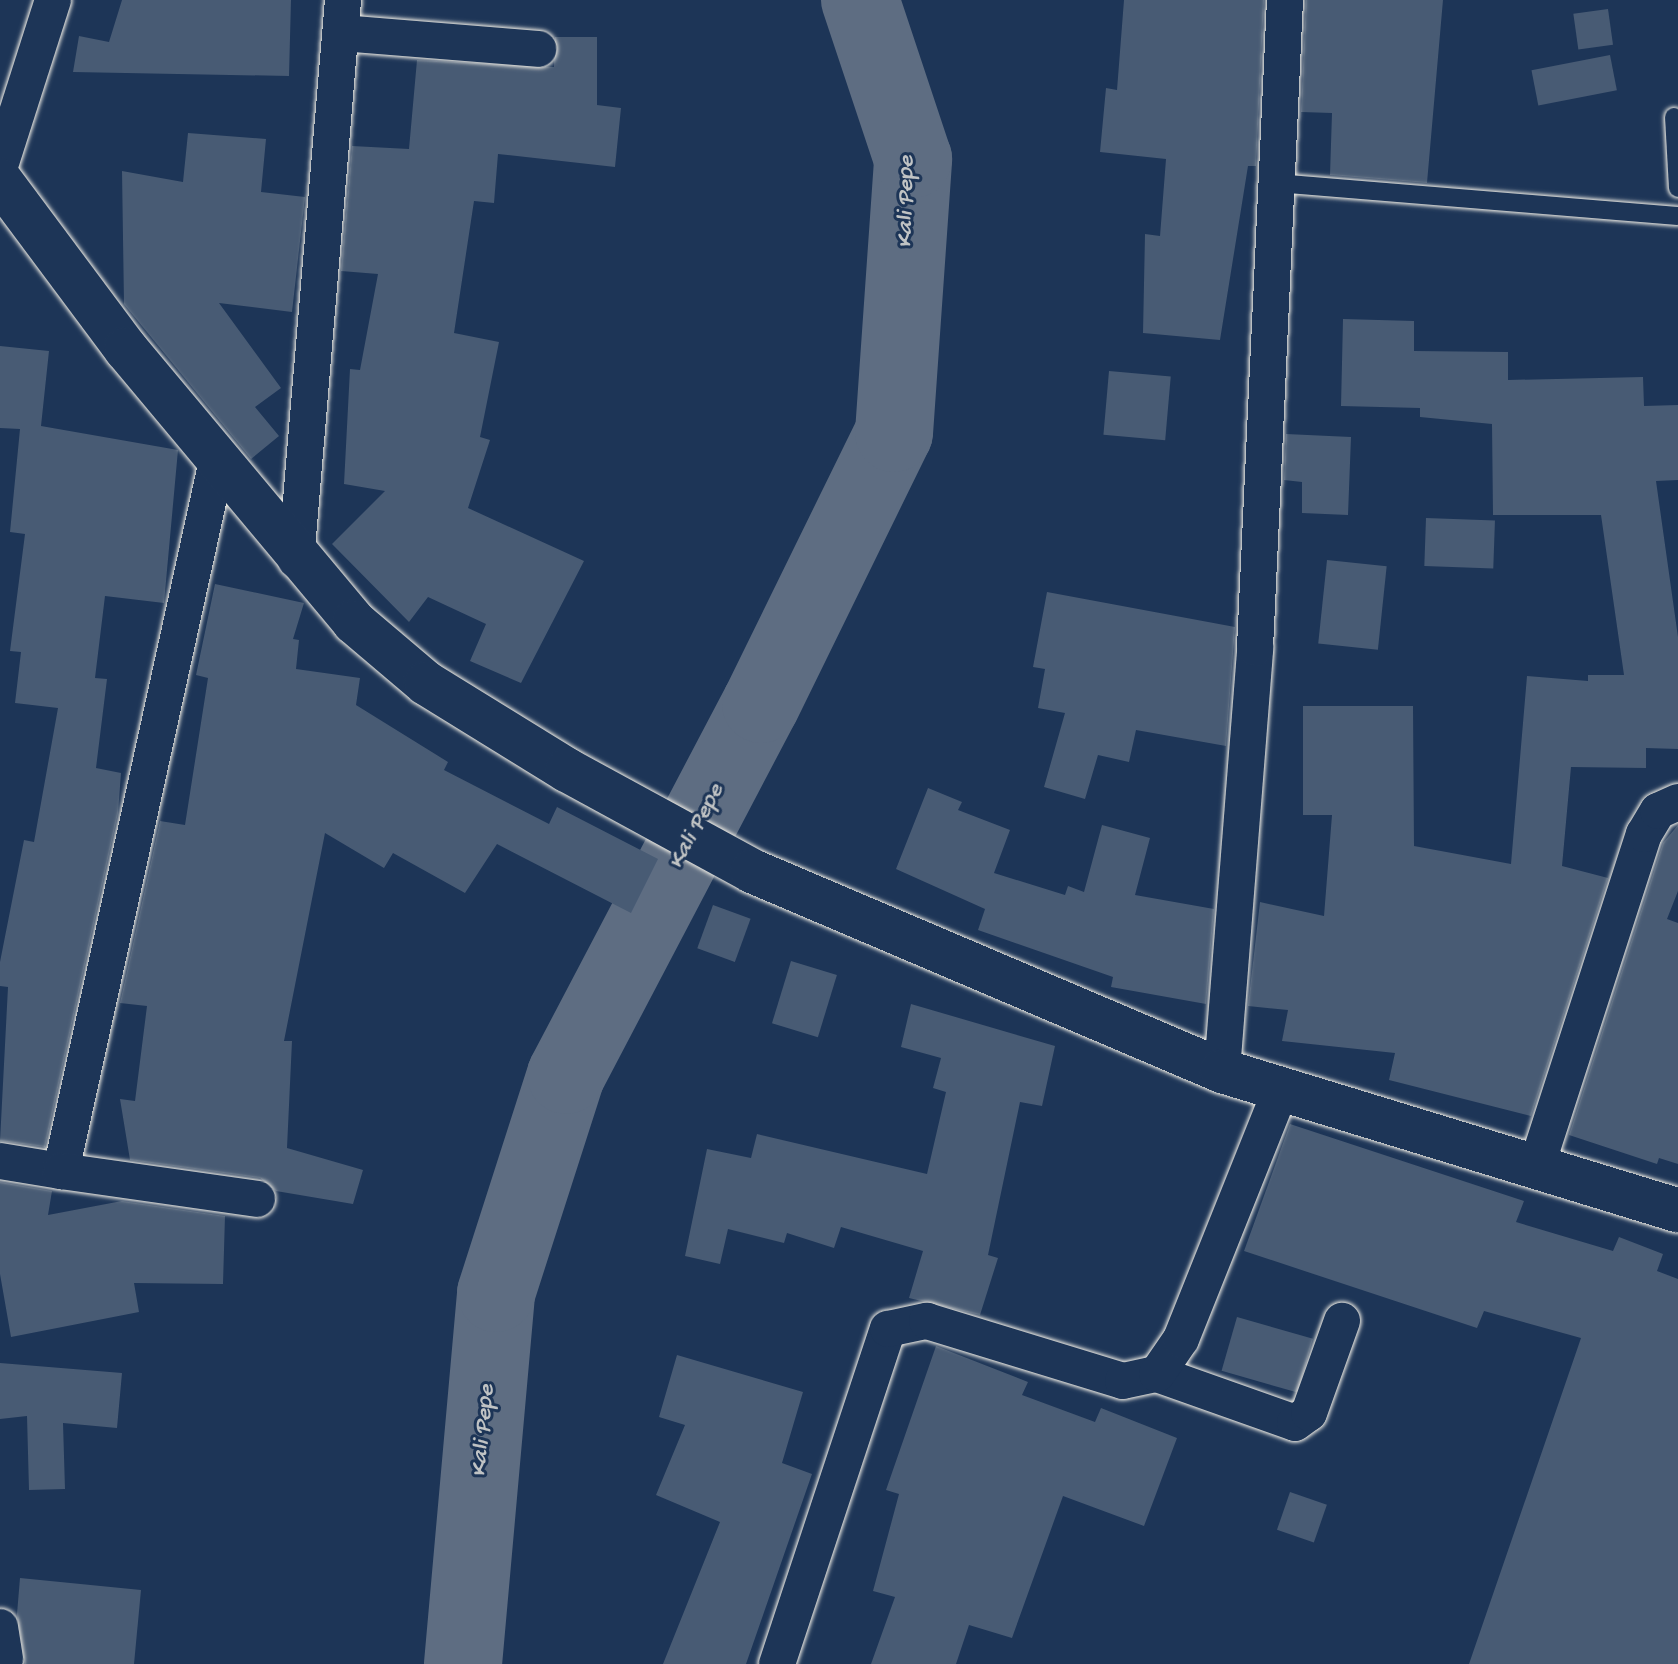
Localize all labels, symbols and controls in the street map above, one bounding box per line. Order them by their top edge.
water label: Kali Pepe [892,155,922,249]
water label: Kali Pepe [663,779,731,875]
water label: Kali Pepe [466,1384,502,1478]

